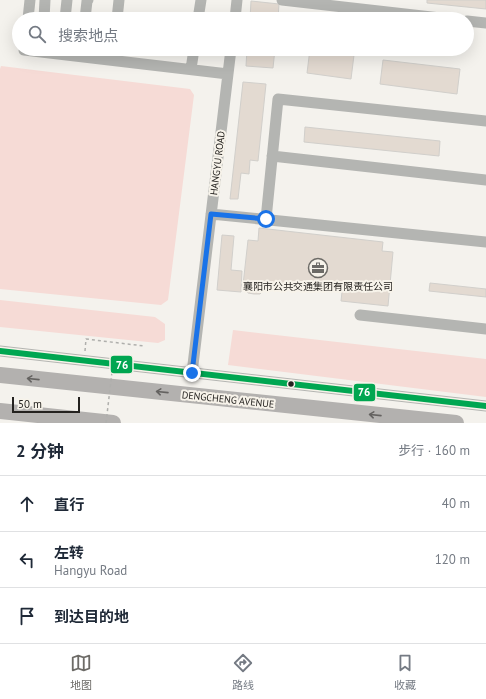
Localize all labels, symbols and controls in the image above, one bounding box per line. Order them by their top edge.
search box [12,12,474,56]
icon: search [26,23,48,45]
text: 搜索地点 [58,26,118,45]
street label: HANGYU ROAD [207,130,228,196]
route start [257,210,275,228]
office icon: 襄阳市公共交通集团有限责任公司 [307,257,329,279]
place label: 襄阳市公共交通集团有限责任公司 [243,280,393,293]
line badge: 76 [110,355,133,374]
text: 76 [116,358,128,372]
route end [183,364,201,382]
one-way arrow [27,375,40,382]
unlabelled marker [286,379,296,389]
line badge: 76 [353,383,376,402]
text: 76 [358,385,370,399]
one-way arrow [156,388,169,396]
street label: DENGCHENG AVENUE [181,388,275,411]
scale bar [12,395,80,414]
text: 50 m [18,397,42,411]
one-way arrow [369,411,382,418]
text: 2 分钟 [16,440,64,462]
text: 步行 · 160 m [398,442,470,459]
icon: ahead [16,493,38,515]
text: 直行 [54,495,84,514]
text: 40 m [442,495,470,512]
text: 左转 [54,543,84,562]
icon: left [16,549,38,571]
text: 120 m [435,551,470,568]
text: Hangyu Road [54,562,127,579]
icon: arrive [16,605,38,627]
text: 到达目的地 [54,607,129,626]
tab: 地图 [70,652,92,692]
tab: 路线 [232,652,254,692]
tab: 收藏 [394,652,416,692]

